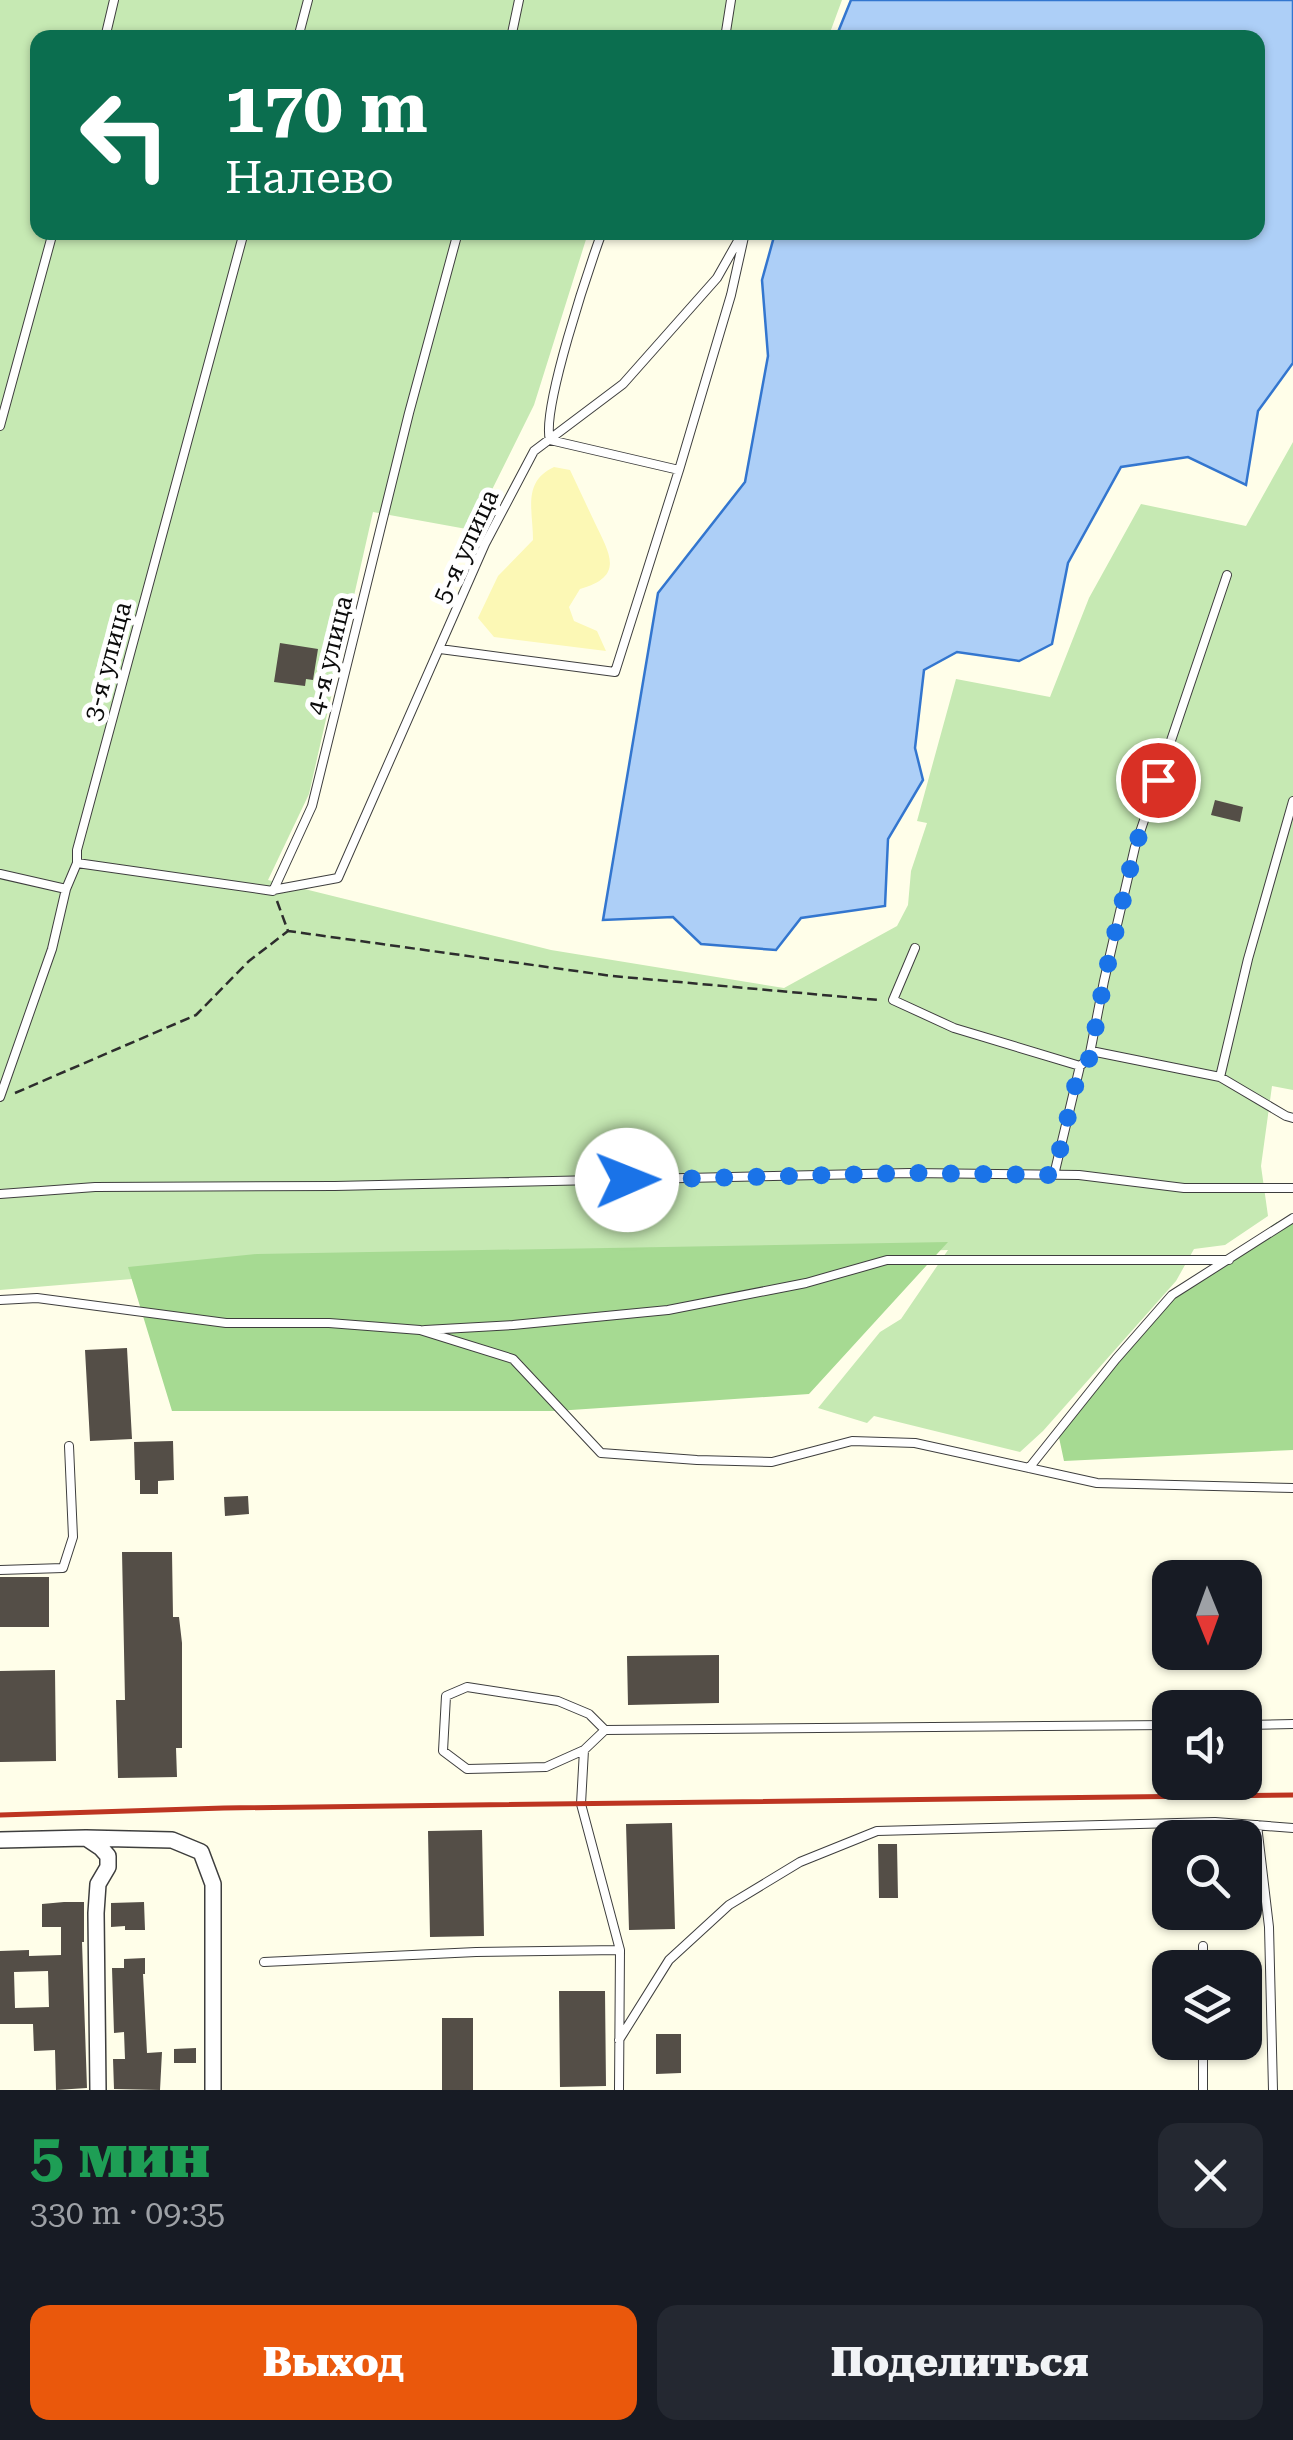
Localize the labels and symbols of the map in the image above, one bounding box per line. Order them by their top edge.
street label: 5-я улица [427,484,505,608]
street label: 4-я улица [301,592,358,718]
street label: 3-я улица [78,598,137,724]
pin [1116,738,1201,823]
position arrow [575,1128,679,1232]
north arrow [1152,1560,1262,1670]

